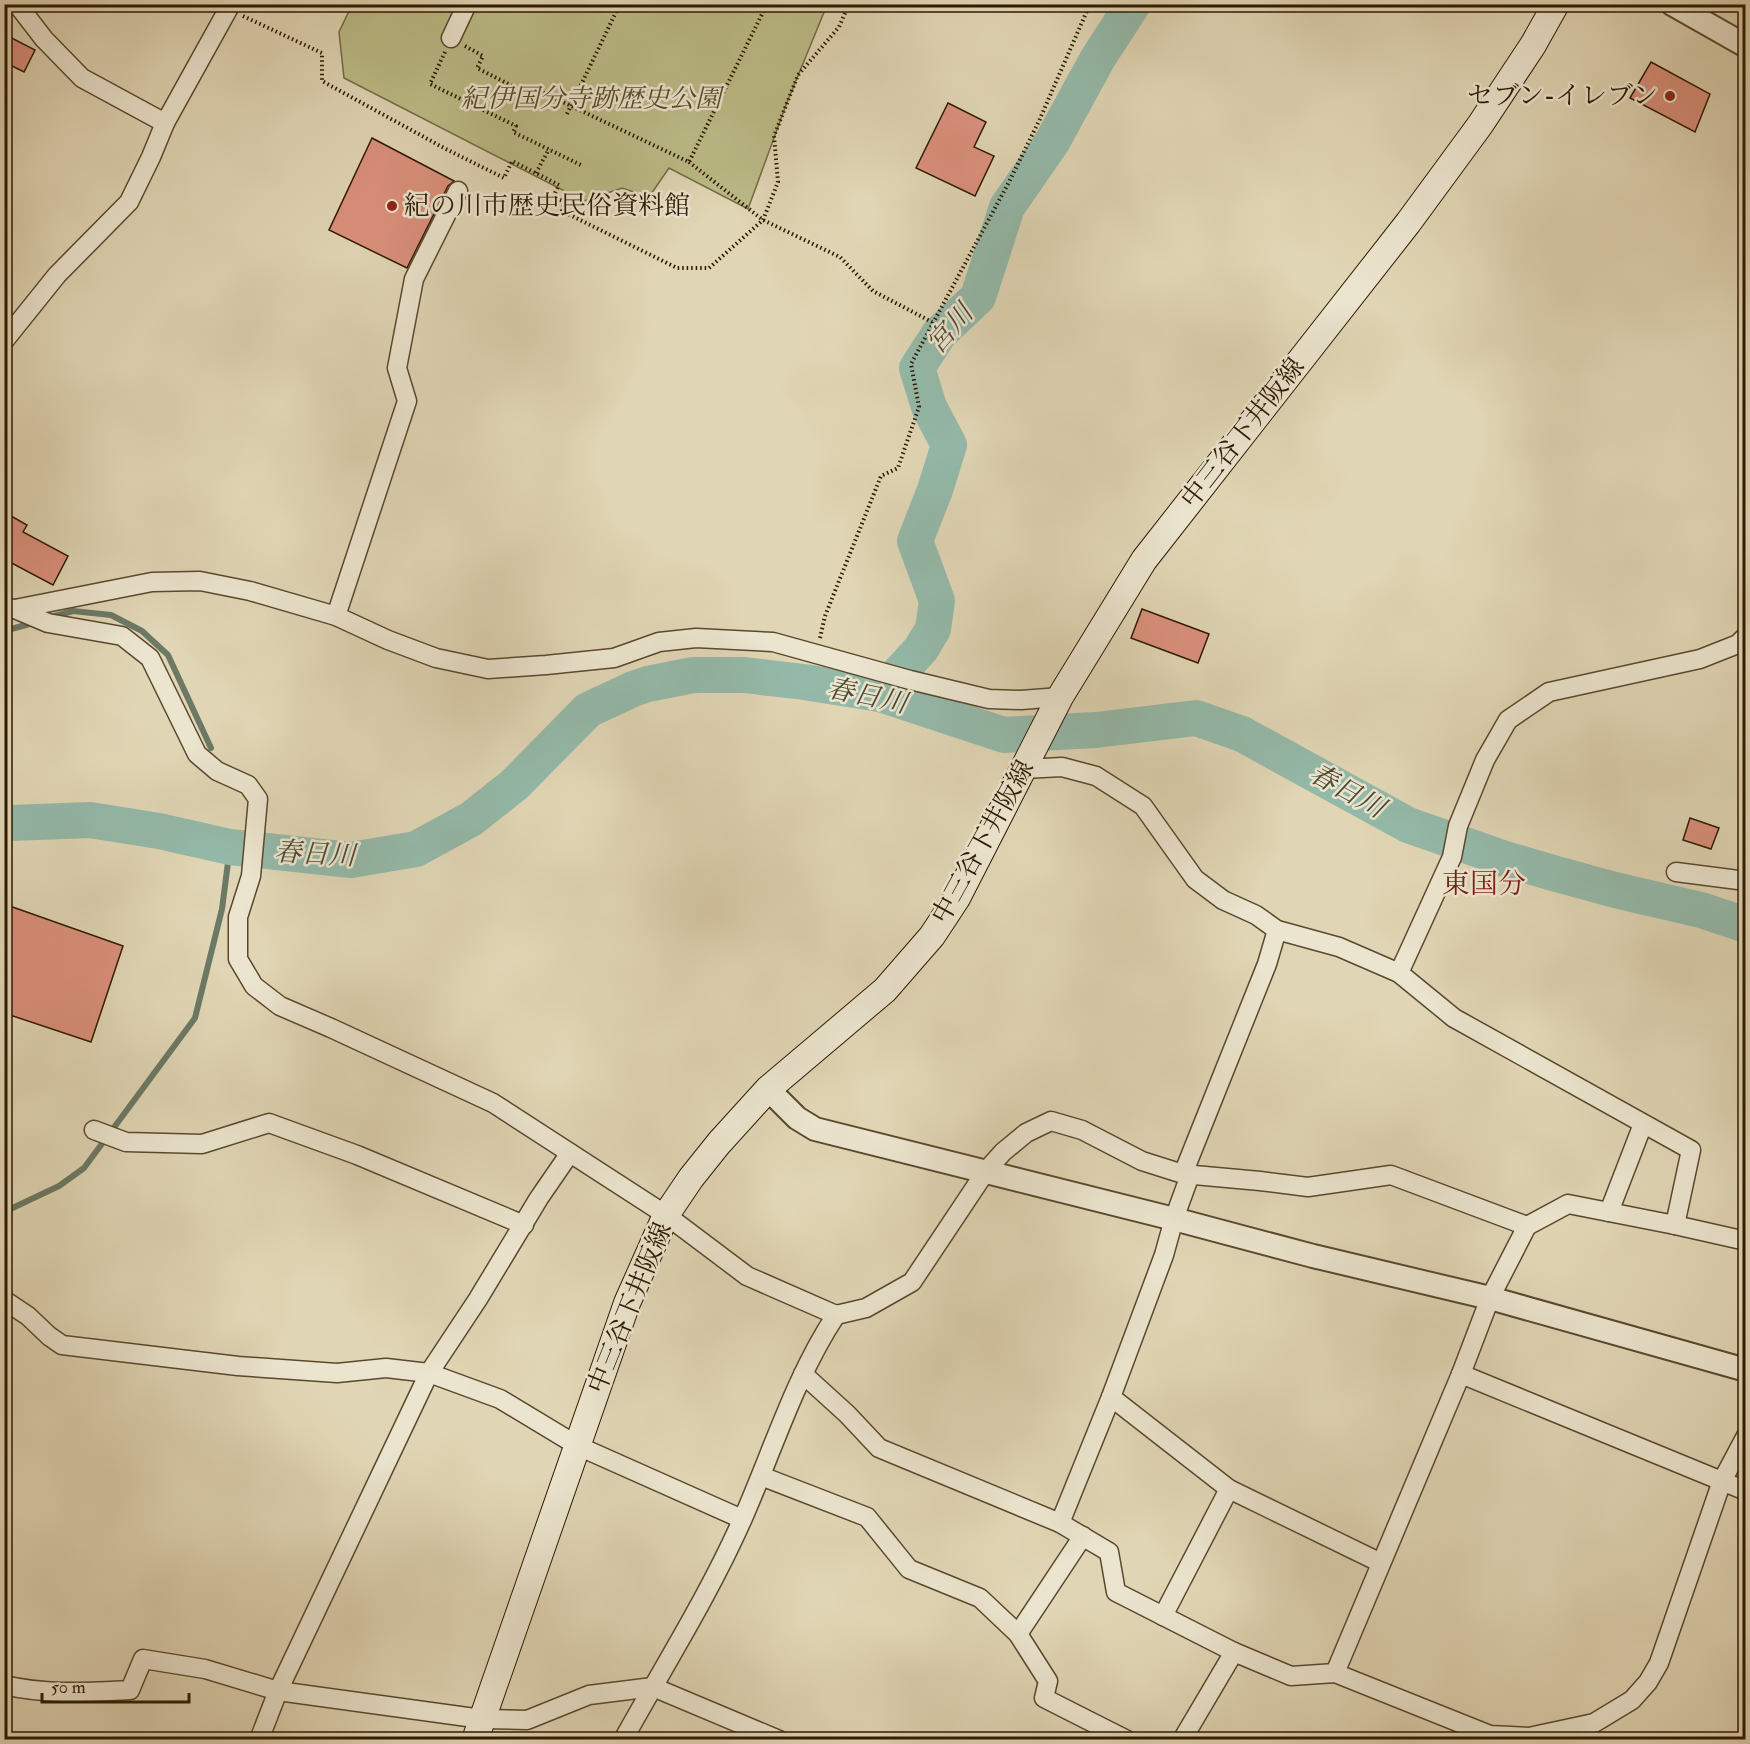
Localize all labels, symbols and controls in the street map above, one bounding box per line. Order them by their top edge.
place label: セブン-イレブン [1467,80,1658,112]
park label: 紀伊国分寺跡歴史公園 [461,83,725,115]
marker: セブン-イレブン [1663,89,1677,103]
place label: 紀の川市歴史民俗資料館 [404,190,690,222]
marker: 紀の川市歴史民俗資料館 [385,199,399,213]
water label: 宮川 [920,296,982,360]
street label: 中三谷下井阪線 [1174,351,1312,515]
water label: 春日川 [824,671,913,721]
street label: 中三谷下井阪線 [925,755,1041,929]
water label: 春日川 [1304,757,1393,827]
water label: 春日川 [274,835,359,873]
district label: 東国分 [1442,867,1526,902]
street label: 中三谷下井阪線 [581,1218,679,1398]
scale bar [42,1666,189,1704]
text: 50 m [51,1676,86,1699]

